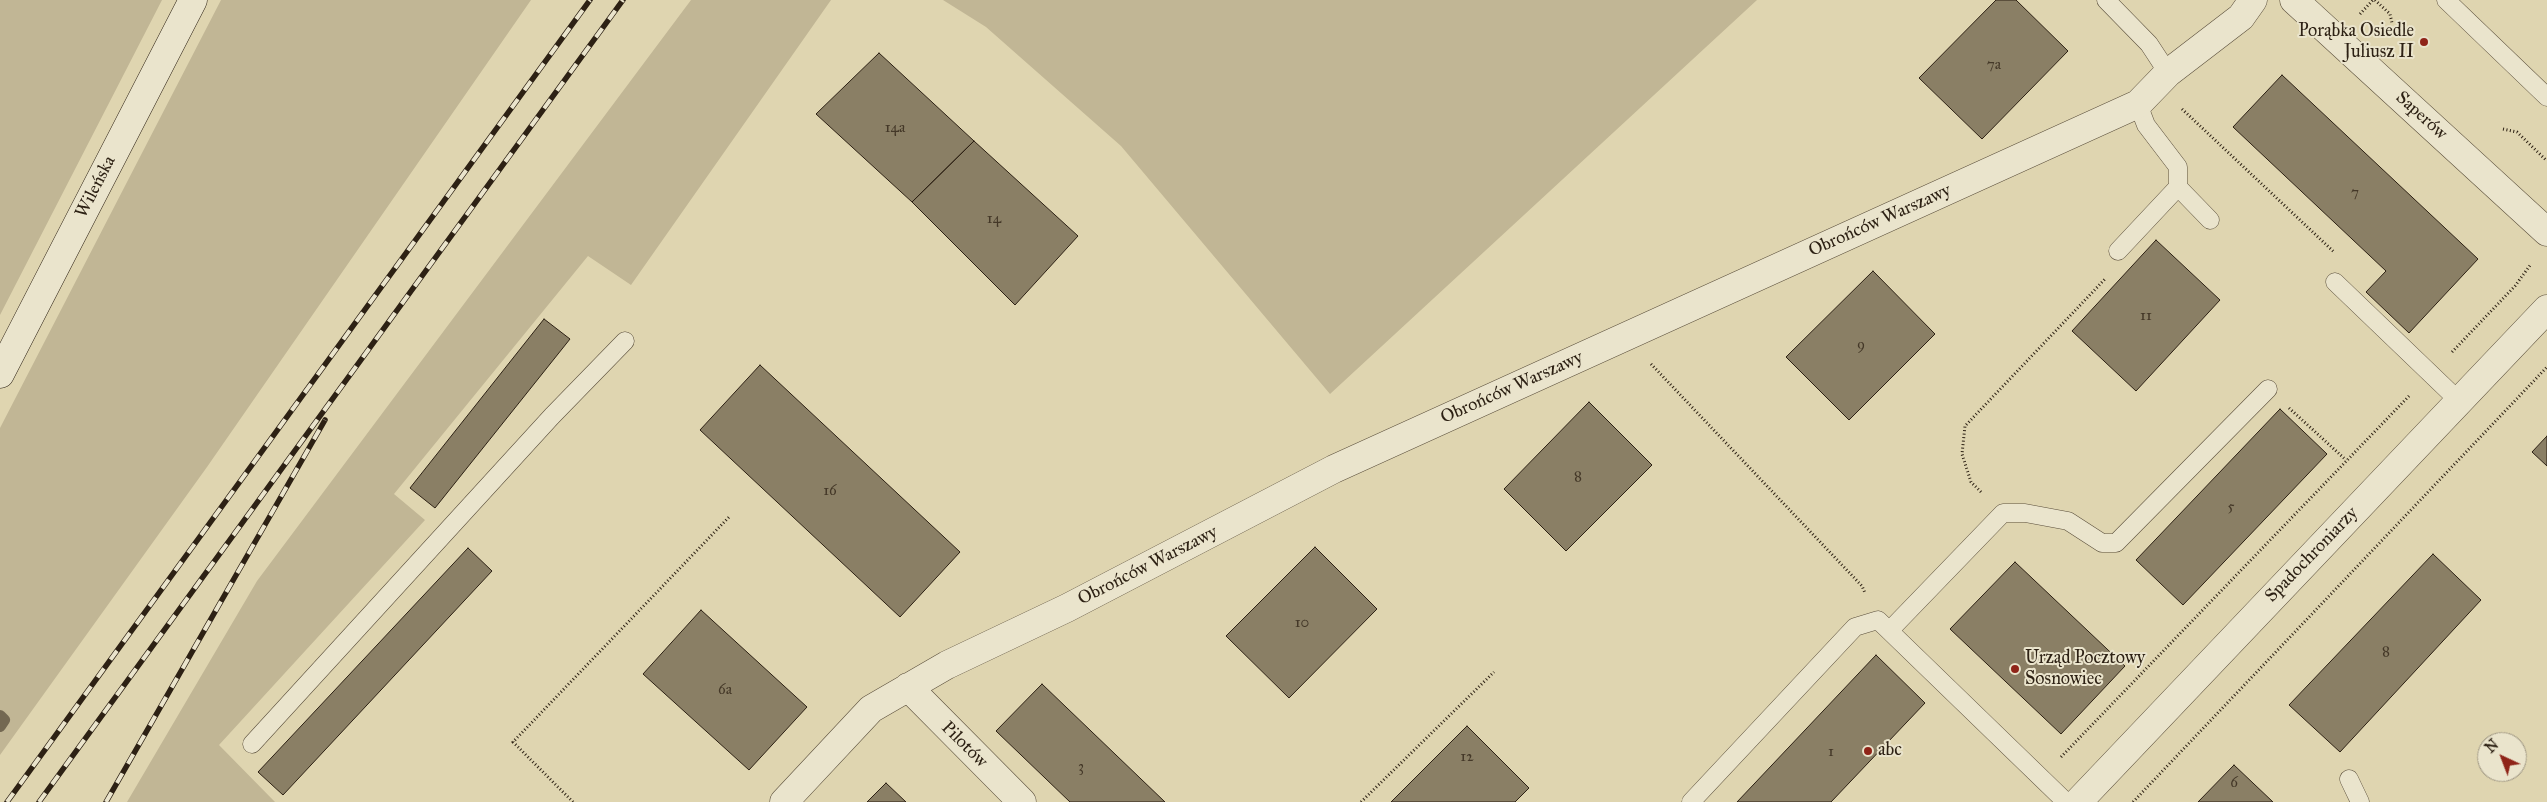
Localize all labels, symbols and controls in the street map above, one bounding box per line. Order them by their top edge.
place label: Porąbka Osiedle Juliusz II [2298,21,2414,64]
marker: Porąbka Osiedle Juliusz II [2418,36,2430,48]
house number: 7a [1987,56,2001,74]
street label: Saperów [2391,87,2451,145]
house number: 14a [885,119,905,137]
street label: Wileńska [71,152,121,222]
street label: Obrońców Warszawy [1805,180,1955,262]
house number: 7 [2351,184,2359,202]
house number: 14 [987,210,1001,228]
house number: 11 [2140,307,2152,325]
house number: 9 [1857,336,1865,354]
street label: Obrońców Warszawy [1437,347,1587,429]
house number: 8 [1574,468,1582,486]
house number: 16 [823,482,837,500]
house number: 5 [2228,498,2234,516]
street label: Spadochroniarzy [2261,503,2363,607]
street label: Obrońców Warszawy [1075,522,1221,610]
house number: 10 [1295,614,1309,632]
house number: 8 [2382,643,2390,661]
place label: Urząd Pocztowy Sosnowiec [2025,648,2145,691]
marker: Urząd Pocztowy Sosnowiec [2009,663,2021,675]
house number: 6a [718,681,732,699]
street label: Pilotów [936,717,992,773]
north arrow [2477,732,2527,782]
text: N [2482,736,2502,757]
place label: abc [1878,740,1902,762]
house number: 1 [1828,743,1834,761]
marker: abc [1862,745,1874,757]
house number: 12 [1460,748,1474,766]
house number: 3 [1078,758,1084,776]
house number: 6 [2230,774,2238,792]

